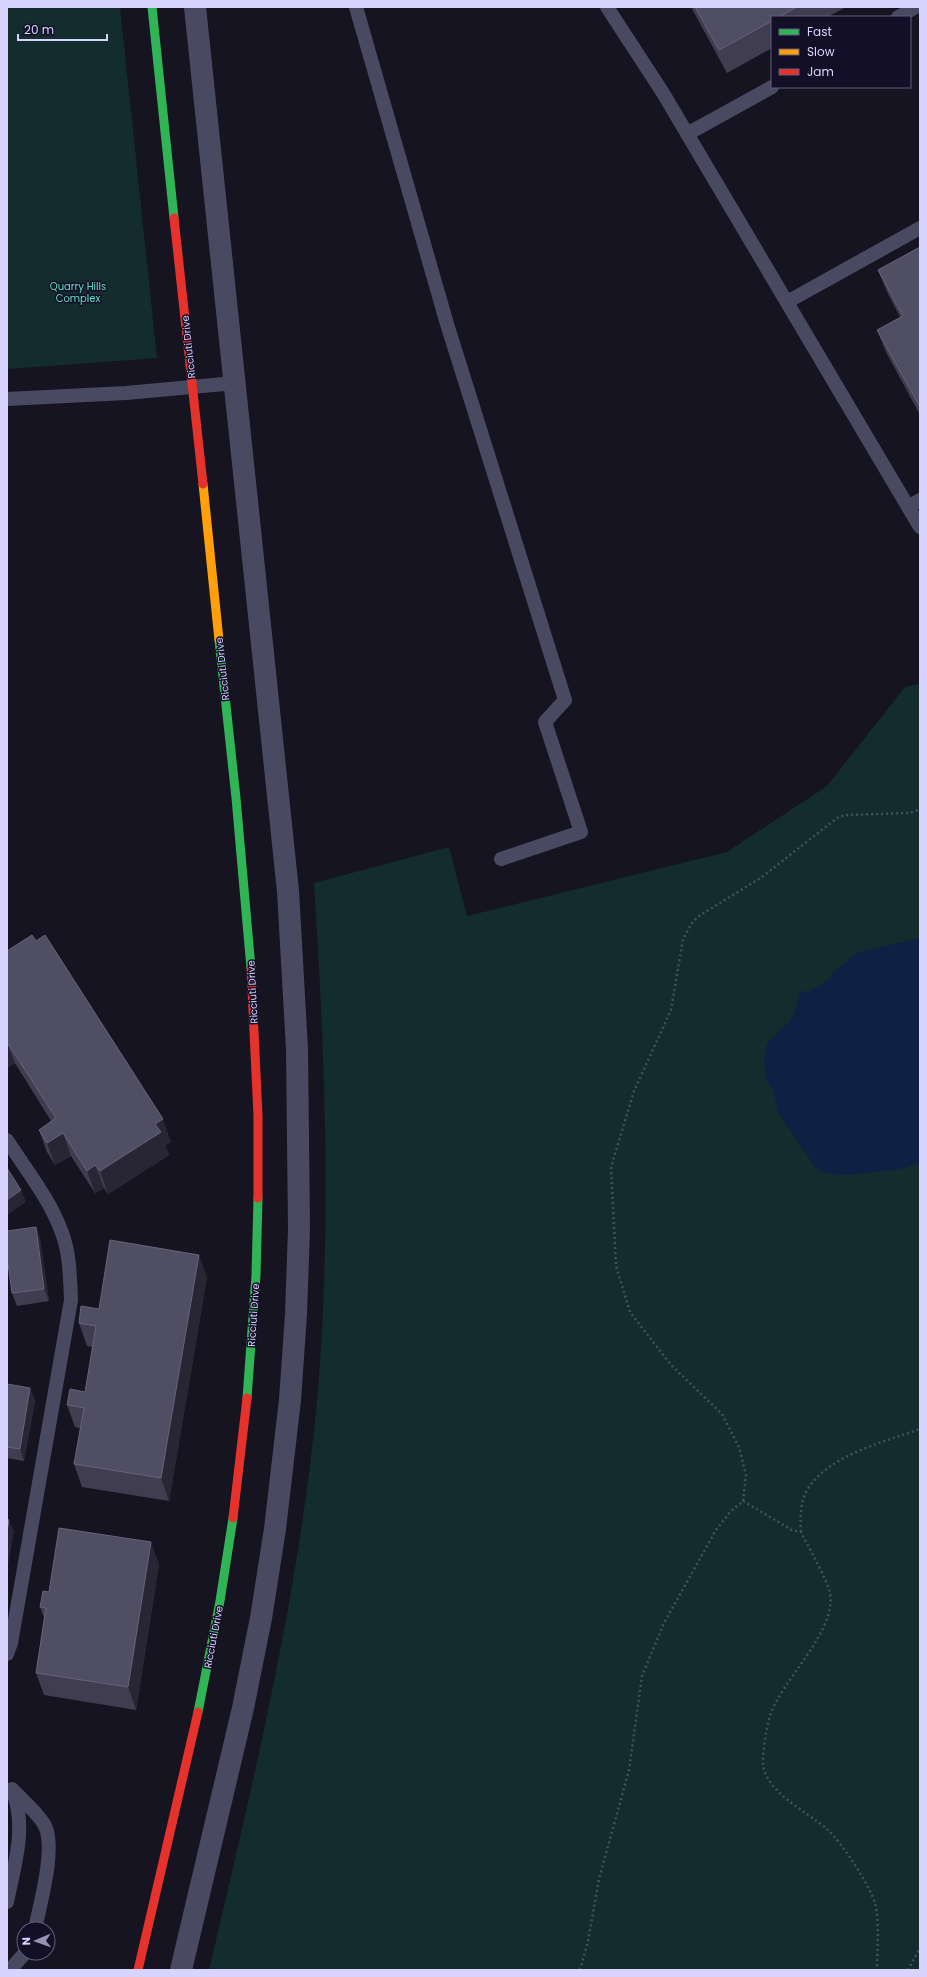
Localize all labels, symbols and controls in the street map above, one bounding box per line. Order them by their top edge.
scale bar [18,16,107,42]
legend [771,16,911,88]
text: 20 m [24,21,54,38]
text: Fast [807,23,832,40]
text: Slow [807,43,835,60]
text: Jam [807,63,834,80]
park label: Quarry Hills Complex [50,279,106,306]
street label: Ricciuti Drive [178,315,199,379]
street label: Ricciuti Drive [212,637,233,701]
street label: Ricciuti Drive [243,960,262,1024]
street label: Ricciuti Drive [244,1283,263,1347]
street label: Ricciuti Drive [200,1605,227,1670]
north arrow [16,1921,56,1961]
text: N [18,1937,34,1946]

